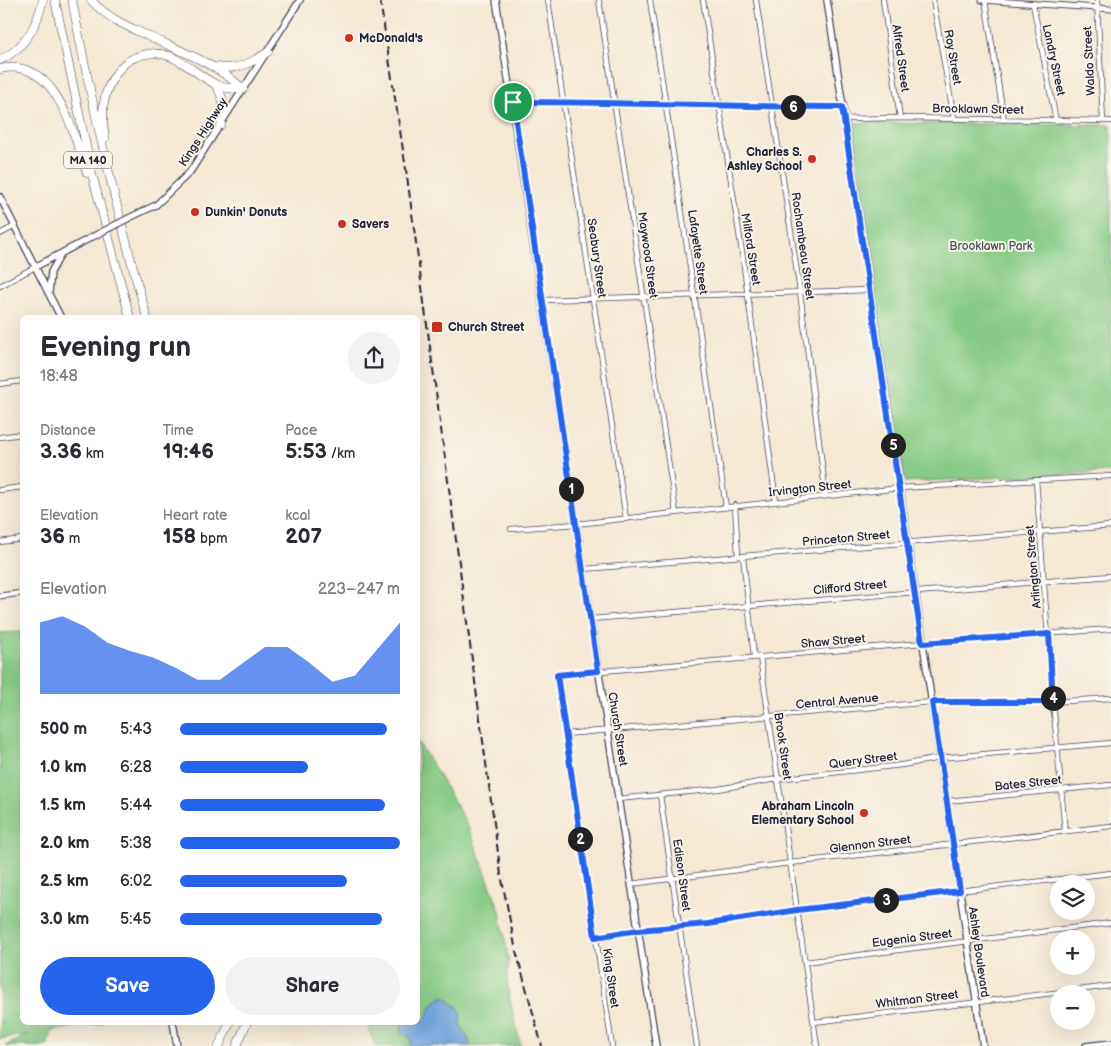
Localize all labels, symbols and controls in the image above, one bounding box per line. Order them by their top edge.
street label: Alfred Street [888,23,913,93]
street label: Landry Street [1039,23,1068,97]
street label: Waldo Street [1080,26,1099,96]
street label: Roy Street [940,28,965,86]
place label: McDonald's [359,31,423,46]
marker: McDonald's [343,32,355,44]
pin [492,81,534,123]
icon: arrive [499,88,527,116]
pin: 6 [780,94,806,120]
street label: Kings Highway [176,95,231,169]
text: 6 [789,99,798,116]
street label: Brooklawn Street [932,101,1024,118]
place label: Charles S. Ashley School [726,145,802,174]
road number: MA 140 [64,152,112,168]
marker: Charles S. Ashley School [806,153,818,165]
street label: Rochambeau Street [788,191,818,301]
place label: Dunkin' Donuts [205,205,287,220]
marker: Dunkin' Donuts [189,206,201,218]
street label: Lafayette Street [684,209,711,296]
street label: Maywood Street [634,211,661,299]
street label: Milford Street [737,212,764,287]
place label: Savers [352,217,389,232]
street label: Seabury Street [584,217,610,299]
marker: Savers [336,218,348,230]
park label: Brooklawn Park [949,239,1033,254]
marker: Church Street [430,320,444,334]
place label: Church Street [448,320,524,335]
text: Evening run [40,331,191,364]
button: share [348,332,400,384]
text: 18:48 [40,367,78,386]
text: Distance [40,422,96,439]
text: Time [163,422,194,439]
text: Pace [285,422,317,439]
pin: 5 [880,432,906,458]
text: 5 [889,437,898,454]
text: 3.36 [40,439,82,464]
text: 19:46 [163,439,214,464]
text: 5:53 [285,439,327,464]
text: km [82,445,104,462]
text: /km [327,445,355,462]
pin: 1 [558,476,584,502]
street label: Irvington Street [768,477,853,500]
text: 1 [569,481,574,498]
text: Elevation [40,507,98,524]
text: Heart rate [163,507,227,524]
text: kcal [285,507,310,524]
text: 36 [40,524,65,549]
text: 158 [163,524,196,549]
text: 207 [285,524,322,549]
street label: Arlington Street [1022,524,1045,609]
street label: Princeton Street [802,527,891,550]
text: m [65,530,80,547]
text: bpm [196,530,228,547]
street label: Clifford Street [813,577,888,598]
text: Elevation [40,580,107,599]
text: 223–247 m [318,580,400,599]
street label: Shaw Street [800,631,866,652]
pin: 4 [1040,686,1066,710]
street label: Central Avenue [795,690,879,713]
text: 4 [1049,690,1058,707]
street label: Church Street [604,691,631,768]
street label: Brook Street [770,711,795,781]
text: 500 m [40,720,87,739]
text: 5:43 [120,720,152,739]
street label: Query Street [828,749,898,772]
text: 1.0 km [40,758,87,777]
text: 6:28 [120,758,152,777]
street label: Bates Street [994,772,1063,794]
text: 1.5 km [40,796,86,815]
text: 5:44 [120,796,152,815]
place label: Abraham Lincoln Elementary School [751,799,854,828]
marker: Abraham Lincoln Elementary School [858,807,870,819]
pin: 2 [568,826,592,852]
text: 2 [576,831,585,848]
street label: Glennon Street [829,832,912,857]
text: 2.0 km [40,834,89,853]
text: 5:38 [120,834,152,853]
street label: Edison Street [669,838,694,913]
text: 2.5 km [40,872,89,891]
text: 6:02 [120,872,152,891]
map controls [1050,875,1095,1030]
button: layers [1050,875,1095,920]
pin: 3 [874,888,898,912]
text: 3 [882,892,891,909]
street label: Ashley Boulevard [965,906,992,999]
text: 3.0 km [40,910,89,929]
text: 5:45 [120,910,151,929]
street label: Eugenia Street [871,926,953,951]
button: + [1050,930,1095,975]
street label: King Street [599,947,622,1009]
button: Save [40,957,215,1015]
button: Share [225,957,400,1015]
button: − [1050,985,1095,1030]
street label: Whitman Street [875,987,960,1012]

